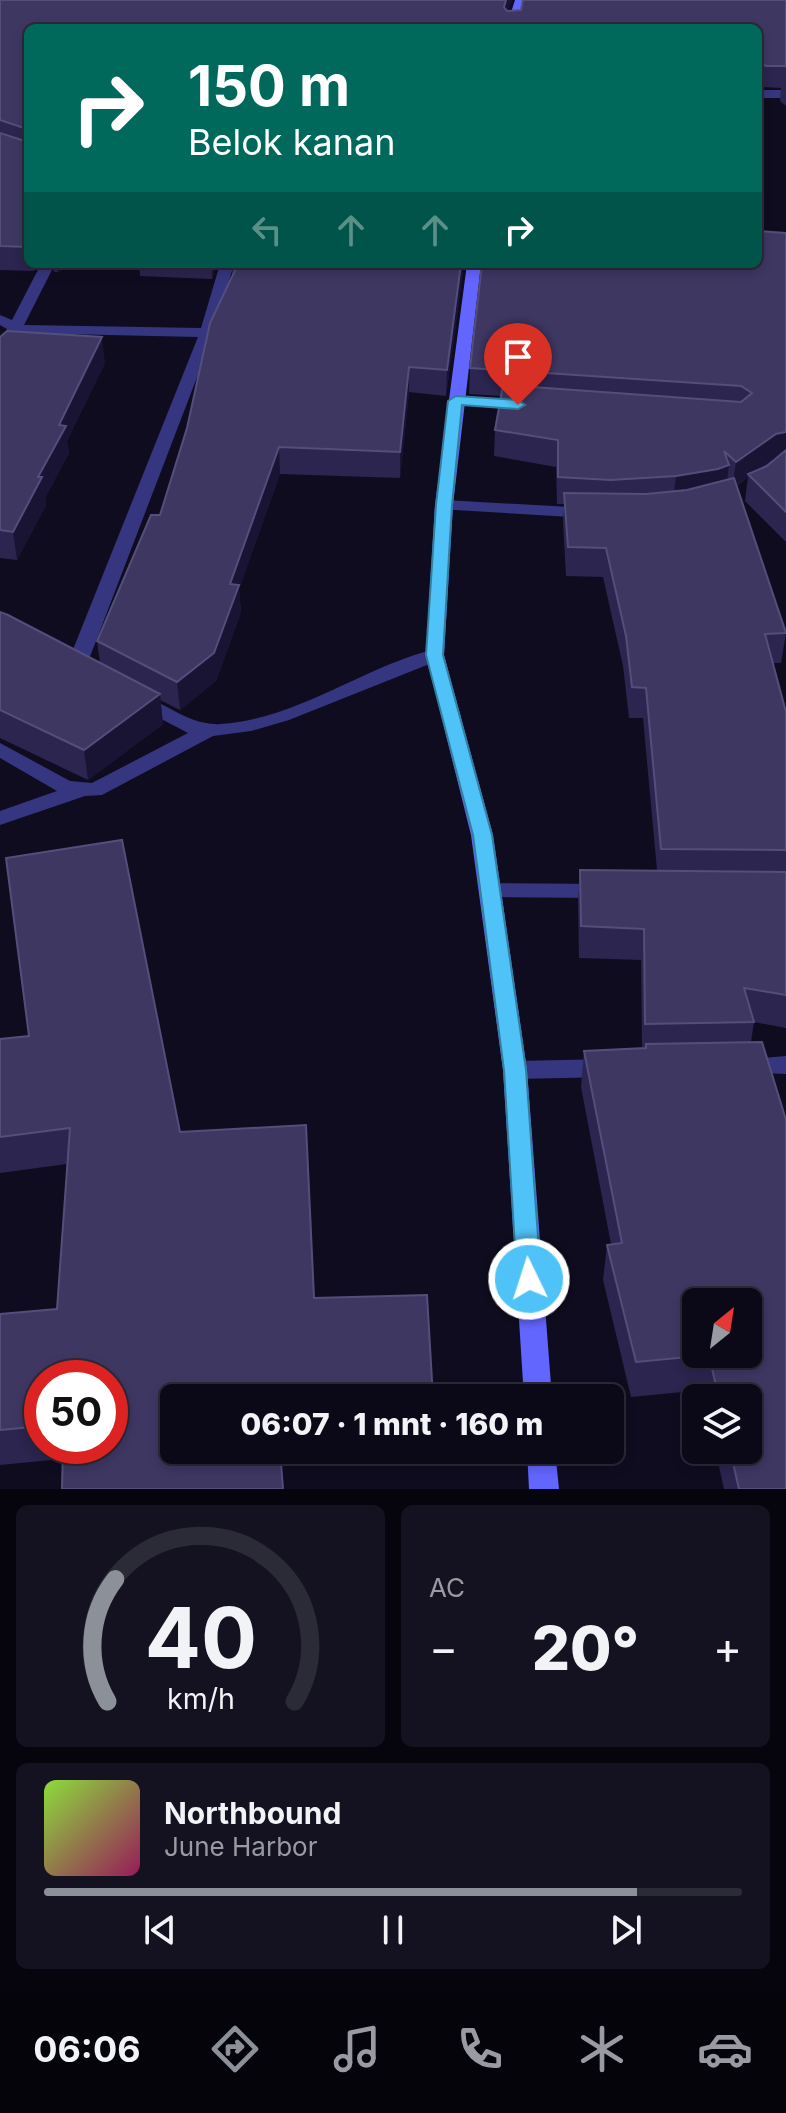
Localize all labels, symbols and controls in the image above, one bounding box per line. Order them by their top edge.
text: 150 m [188,52,350,120]
icon: right [56,56,160,160]
text: Belok kanan [188,120,395,164]
icon: left [245,208,289,252]
icon: ahead [329,208,373,252]
icon: ahead [413,208,457,252]
icon: right [497,208,541,252]
pin [484,323,552,405]
icon: arrive [496,335,540,379]
position arrow [487,1237,571,1321]
north arrow [682,1288,762,1368]
map controls [682,1288,762,1464]
speed limit sign: 50 [24,1360,128,1464]
button: layers [682,1384,762,1464]
text: 06:07 · 1 mnt · 160 m [241,1406,543,1442]
text: AC [429,1572,465,1603]
text: 40 [144,1587,257,1688]
text: 20° [532,1612,639,1684]
text: − [429,1621,458,1675]
text: + [713,1621,742,1675]
text: km/h [167,1681,234,1716]
text: Northbound [164,1795,341,1831]
text: June Harbor [164,1831,317,1862]
icon: previous [138,1908,182,1952]
icon: pause [371,1908,415,1952]
icon: next [604,1908,648,1952]
icon: directions [207,2021,263,2077]
icon: music [329,2021,385,2077]
icon: phone [452,2021,508,2077]
icon: climate [574,2021,630,2077]
icon: car [697,2021,753,2077]
text: 06:06 [33,2027,141,2071]

